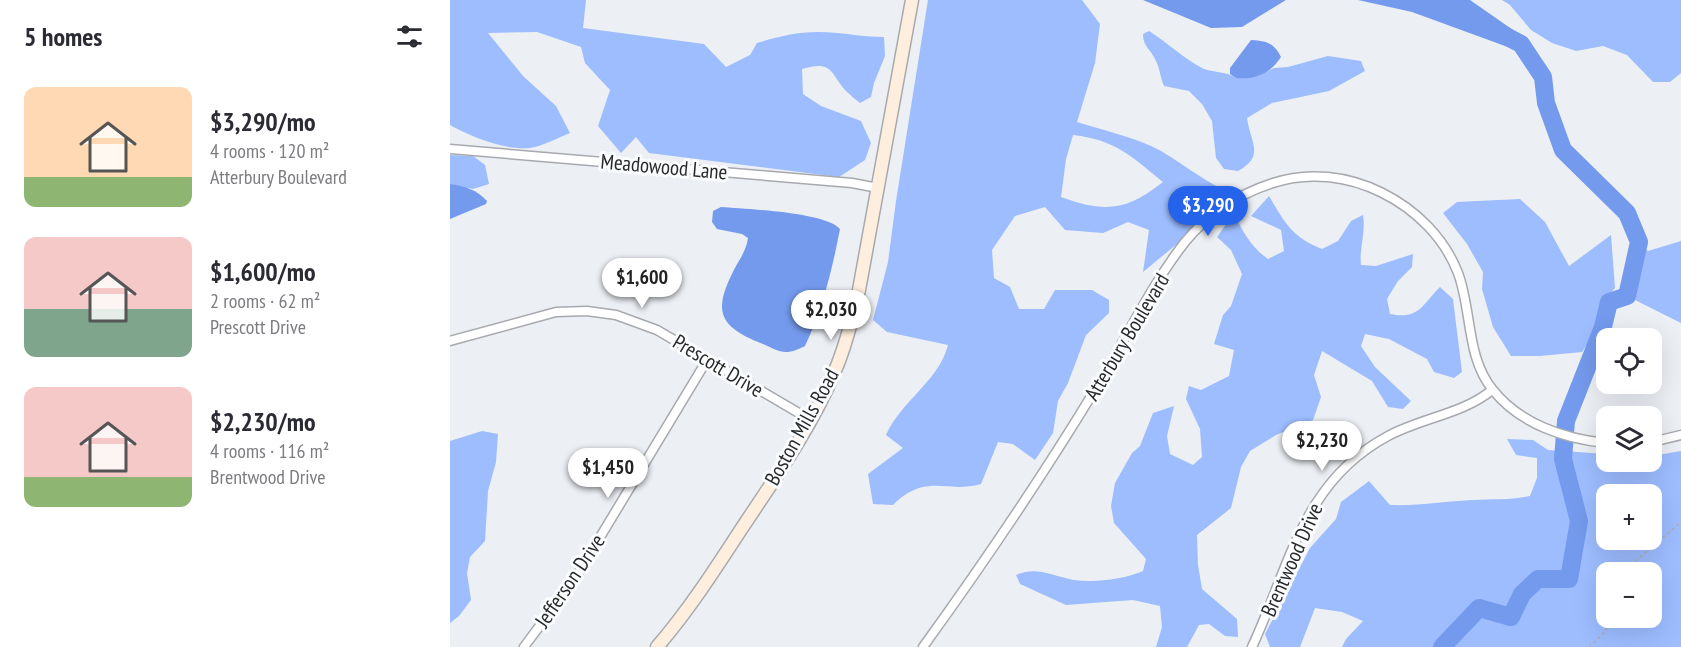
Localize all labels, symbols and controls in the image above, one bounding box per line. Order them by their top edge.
text: 5 homes [24,20,102,53]
icon: filters [393,20,426,53]
text: $3,290/mo [210,105,316,138]
icon: home [72,111,144,183]
text: 4 rooms · 120 m² [210,138,329,164]
street label: Meadowood Lane [600,148,728,185]
text: Atterbury Boulevard [210,164,347,190]
pin: $3,290 [1159,186,1257,237]
text: $3,290 [1182,192,1234,218]
text: $1,600/mo [210,255,316,288]
pin: $1,600 [593,258,691,309]
icon: home [72,261,144,333]
text: $1,600 [616,264,668,290]
street label: Atterbury Boulevard [1078,268,1175,405]
text: 2 rooms · 62 m² [210,288,320,314]
pin: $2,030 [782,290,880,341]
text: $2,030 [805,296,857,322]
text: Prescott Drive [210,314,306,340]
street label: Prescott Drive [668,328,768,403]
map controls [1596,328,1662,628]
button: locate [1596,328,1662,394]
street label: Boston Mills Road [758,364,845,490]
text: $2,230/mo [210,405,316,438]
button: layers [1596,406,1662,472]
icon: home [72,411,144,483]
pin: $2,230 [1273,421,1371,472]
text: $2,230 [1296,427,1348,453]
text: 4 rooms · 116 m² [210,438,329,464]
pin: $1,450 [559,448,657,499]
text: $1,450 [582,454,634,480]
text: Brentwood Drive [210,464,326,490]
button: + [1596,484,1662,550]
street label: Brentwood Drive [1255,499,1329,621]
street label: Jefferson Drive [528,529,611,633]
button: − [1596,562,1662,628]

